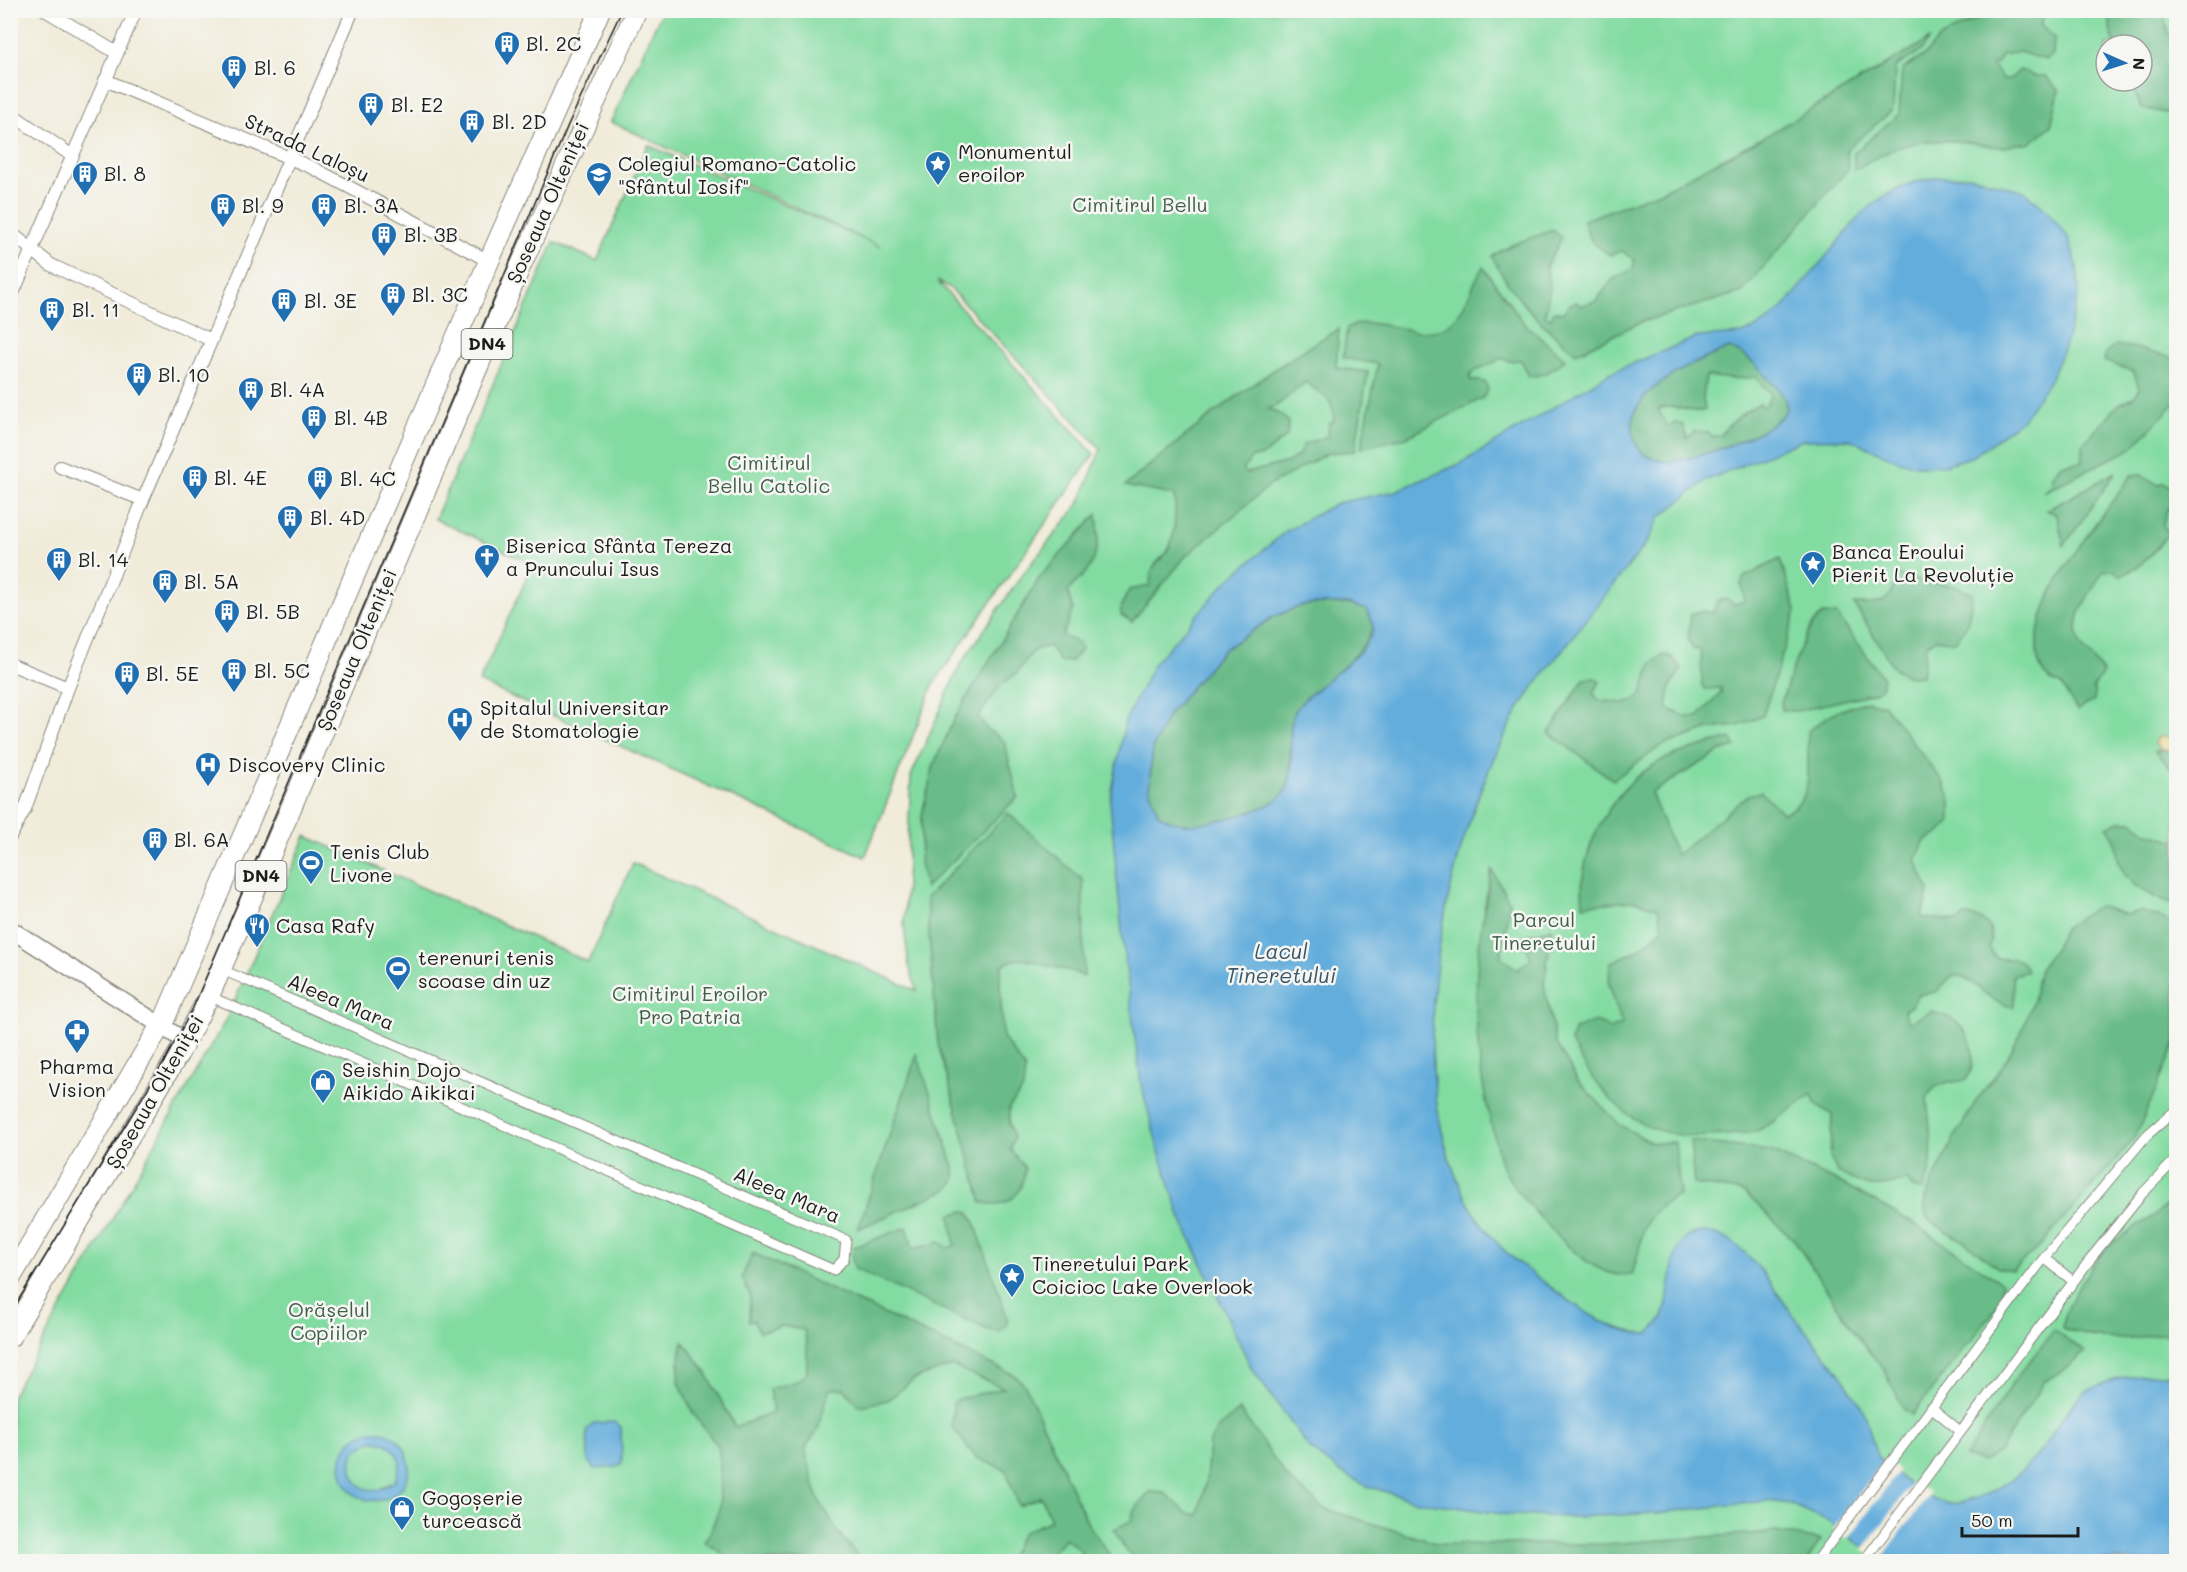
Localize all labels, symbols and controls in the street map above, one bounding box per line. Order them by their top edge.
building icon: Bl. 2C [492,29,522,67]
place label: Bl. 2C [526,30,581,56]
north arrow [2094,33,2154,93]
building icon: Bl. 6 [219,53,249,91]
place label: Bl. 6 [254,54,296,80]
text: N [2129,57,2150,70]
building icon: Bl. E2 [356,90,386,128]
place label: Bl. E2 [391,91,443,117]
street label: Strada Laloșu [241,107,374,188]
building icon: Bl. 2D [457,107,487,145]
place label: Bl. 2D [492,108,547,134]
street label: Șoseaua Olteniței [500,118,595,288]
place label: Monumentul eroilor [958,138,1072,187]
place icon: Monumentul eroilor [923,149,953,187]
place label: Colegiul Romano-Catolic "Sfântul Iosif" [618,150,856,199]
building icon: Bl. 8 [70,159,100,197]
place label: Bl. 8 [104,160,146,186]
school or university icon: Colegiul Romano-Catolic "Sfântul Iosif" [584,160,614,198]
building icon: Bl. 9 [208,191,238,229]
building icon: Bl. 3A [309,191,339,229]
park label: Cimitirul Bellu [1072,191,1208,217]
place label: Bl. 9 [242,192,284,218]
place label: Bl. 3A [344,192,399,218]
building icon: Bl. 3B [369,220,399,258]
place label: Bl. 3B [404,221,458,247]
building icon: Bl. 3C [378,280,408,318]
place label: Bl. 3C [412,281,468,307]
building icon: Bl. 3E [269,286,299,324]
place label: Bl. 3E [304,287,357,313]
building icon: Bl. 11 [37,295,67,333]
place label: Bl. 11 [72,296,120,322]
road number: DN4 [462,329,512,359]
building icon: Bl. 10 [124,360,154,398]
place label: Bl. 10 [158,361,209,387]
building icon: Bl. 4A [236,375,266,413]
place label: Bl. 4A [270,376,325,402]
building icon: Bl. 4B [299,403,329,441]
place label: Bl. 4B [334,404,388,430]
park label: Cimitirul Bellu Catolic [708,449,830,498]
building icon: Bl. 4E [180,463,210,501]
place label: Bl. 4E [214,464,267,490]
building icon: Bl. 4C [305,464,335,502]
place label: Bl. 4C [340,465,396,491]
building icon: Bl. 4D [275,503,305,541]
place label: Bl. 4D [310,504,365,530]
place label: Biserica Sfânta Tereza a Pruncului Isus [506,532,732,581]
place label: Banca Eroului Pierit La Revoluție [1832,538,2014,588]
church icon: Biserica Sfânta Tereza a Pruncului Isus [472,542,502,580]
building icon: Bl. 14 [44,545,74,583]
place label: Bl. 14 [78,546,129,572]
place icon: Banca Eroului Pierit La Revoluție [1798,549,1828,587]
street label: Șoseaua Olteniței [310,564,403,735]
building icon: Bl. 5A [150,567,180,605]
place label: Bl. 5A [184,568,239,594]
building icon: Bl. 5B [212,597,242,635]
place label: Bl. 5B [246,598,300,624]
building icon: Bl. 5C [219,656,249,694]
place label: Bl. 5C [254,657,310,683]
building icon: Bl. 5E [112,659,142,697]
place label: Bl. 5E [146,660,199,686]
place label: Spitalul Universitar de Stomatologie [480,694,669,743]
hospital icon: Spitalul Universitar de Stomatologie [445,705,475,743]
hospital icon: Discovery Clinic [193,750,223,788]
place label: Discovery Clinic [228,751,385,777]
building icon: Bl. 6A [140,825,170,863]
place label: Bl. 6A [174,826,230,852]
place label: Tenis Club Livone [330,838,430,887]
sports icon: Tenis Club Livone [296,848,326,886]
road number: DN4 [236,861,286,891]
park label: Parcul Tineretului [1492,906,1596,955]
restaurant icon: Casa Rafy [242,911,272,949]
place label: Casa Rafy [276,912,375,938]
water label: Lacul Tineretului [1226,937,1337,988]
place label: terenuri tenis scoase din uz [418,944,554,993]
sports icon: terenuri tenis scoase din uz [383,954,413,992]
street label: Aleea Mara [284,967,399,1035]
park label: Cimitirul Eroilor Pro Patria [612,980,768,1029]
street label: Șoseaua Olteniței [99,1010,210,1174]
pharmacy icon: Pharma Vision [62,1017,92,1055]
place label: Pharma Vision [40,1053,114,1102]
place label: Seishin Dojo Aikido Aikikai [342,1056,476,1105]
shop icon: Seishin Dojo Aikido Aikikai [308,1067,338,1105]
street label: Aleea Mara [730,1160,845,1228]
place label: Tineretului Park Coicioc Lake Overlook [1032,1250,1253,1299]
place icon: Tineretului Park Coicioc Lake Overlook [997,1261,1027,1299]
park label: Orășelul Copiilor [288,1296,370,1345]
place label: Gogoșerie turcească [422,1484,523,1533]
shop icon: Gogoșerie turcească [387,1494,417,1532]
scale bar [1962,1500,2078,1538]
text: 50 m [1971,1508,2013,1532]

